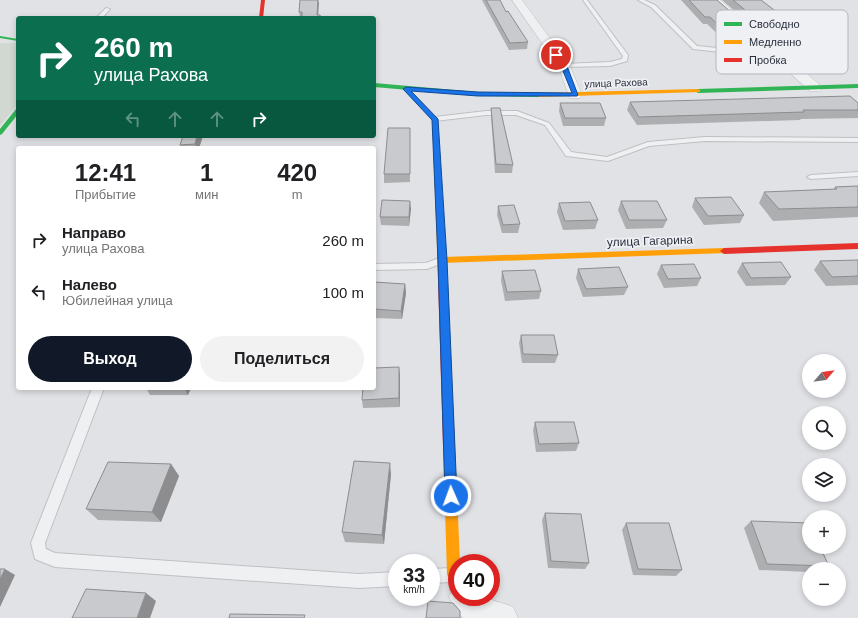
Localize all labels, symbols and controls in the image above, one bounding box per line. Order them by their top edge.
legend [716,10,848,74]
text: Свободно [749,18,800,30]
icon: right [28,32,80,84]
text: 260 m [94,32,173,63]
text: Медленно [749,36,801,48]
pin [539,38,573,72]
icon: arrive [545,44,567,66]
text: Пробка [749,54,787,66]
text: улица Рахова [94,65,208,85]
street label: улица Рахова [584,76,648,90]
icon: left [122,108,144,130]
icon: ahead [164,108,186,130]
icon: ahead [206,108,228,130]
icon: right [248,108,270,130]
text: 12:41 [75,159,136,186]
text: 1 [200,159,213,186]
text: 420 [277,159,317,186]
text: Прибытие [75,187,136,202]
text: мин [195,187,218,202]
text: m [292,187,303,202]
text: Направо [62,224,126,241]
icon: right [28,229,50,251]
text: 260 m [322,232,364,249]
street label: улица Гагарина [607,232,694,250]
text: улица Рахова [62,241,144,256]
text: Налево [62,276,117,293]
icon: left [28,281,50,303]
text: 100 m [322,284,364,301]
text: Юбилейная улица [62,293,173,308]
button: Выход [28,336,192,382]
button: Поделиться [200,336,364,382]
north arrow [802,354,846,398]
map controls [802,354,846,606]
button: search [802,406,846,450]
button: layers [802,458,846,502]
position arrow [430,475,472,517]
button: + [802,510,846,554]
speed limit sign: 40 [448,554,500,606]
button: − [802,562,846,606]
text: 33 [403,564,425,586]
text: km/h [403,584,425,595]

